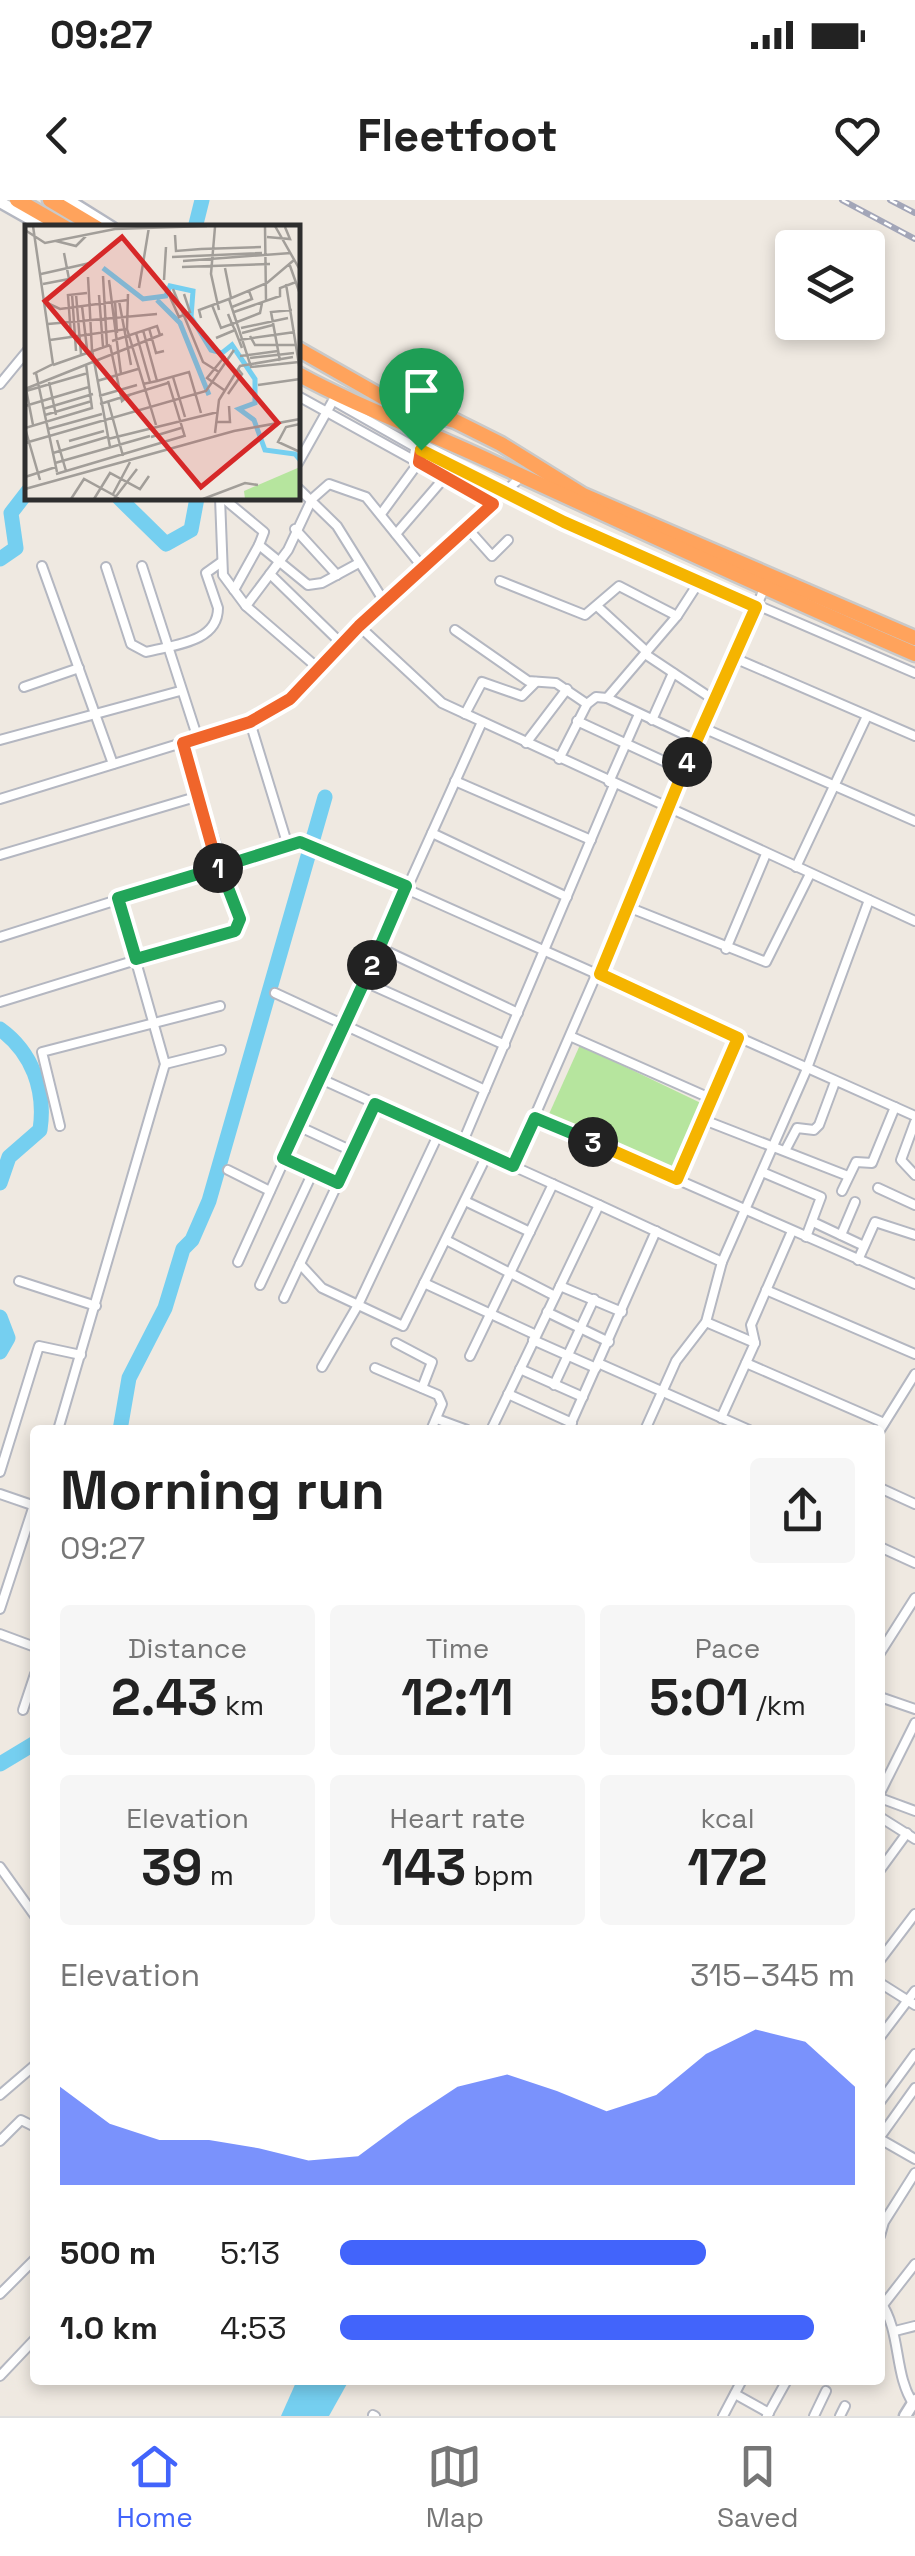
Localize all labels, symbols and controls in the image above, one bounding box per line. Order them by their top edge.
text: 09:27 [50,11,153,59]
text: Fleetfoot [357,107,558,164]
icon: back [30,108,85,163]
icon: heart [830,108,885,163]
inset map [25,225,300,500]
map controls [775,230,885,340]
button: layers [775,230,885,340]
pin [379,348,464,451]
icon: arrive [394,363,449,418]
pin: 4 [662,737,712,787]
text: 4 [678,744,696,780]
pin: 1 [193,843,243,893]
text: 1 [212,850,224,886]
pin: 2 [347,940,397,990]
text: 2 [364,947,380,983]
pin: 3 [568,1117,618,1167]
text: 3 [584,1124,602,1160]
text: Morning run [60,1455,385,1525]
button: share [750,1458,855,1563]
text: 09:27 [60,1528,145,1568]
text: Distance [128,1630,247,1666]
text: Time [426,1630,489,1666]
text: Pace [695,1630,760,1666]
text: 2.43 [111,1666,218,1730]
text: 12:11 [401,1666,514,1730]
text: 5:01 [649,1666,749,1730]
text: km [218,1687,264,1723]
text: /km [749,1687,806,1723]
text: Elevation [126,1800,249,1836]
text: Heart rate [390,1800,525,1836]
text: kcal [700,1800,755,1836]
text: 39 [141,1836,203,1900]
text: 143 [381,1836,466,1900]
text: 172 [688,1836,767,1900]
text: m [203,1857,234,1893]
text: bpm [466,1857,534,1893]
text: Elevation [60,1955,200,1995]
text: 315–345 m [690,1955,855,1995]
text: 500 m [60,2233,156,2273]
text: 5:13 [220,2233,280,2273]
text: 1.0 km [60,2308,158,2348]
text: 4:53 [220,2308,287,2348]
tab: Home [116,2439,193,2535]
tab: Map [426,2439,484,2535]
tab: Saved [717,2439,799,2535]

